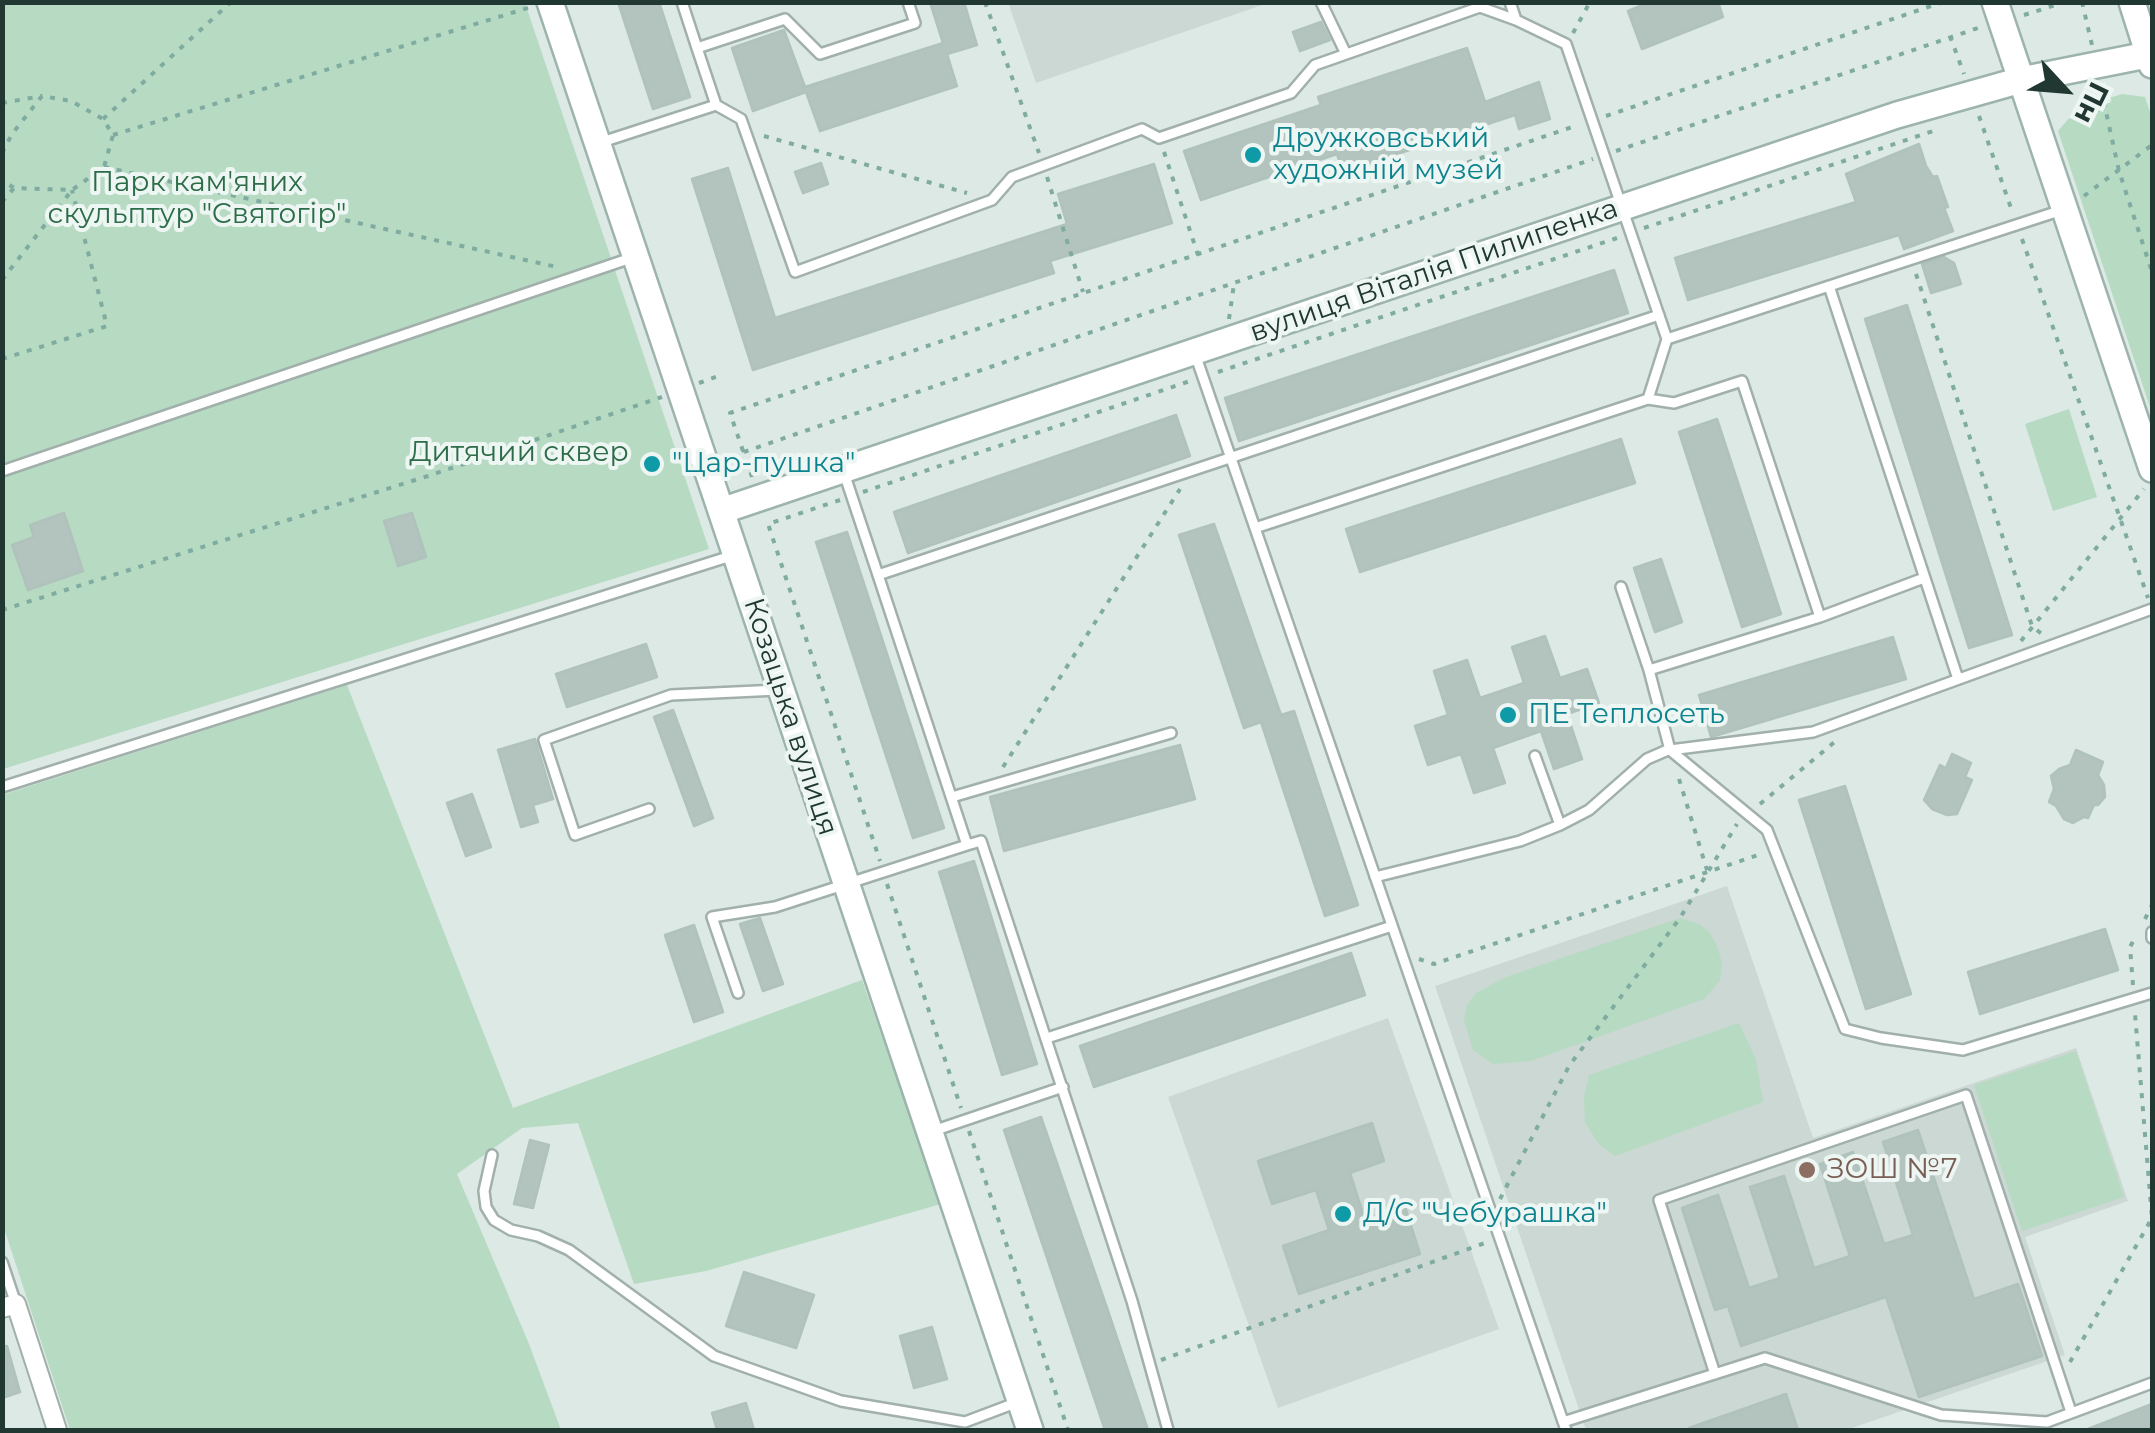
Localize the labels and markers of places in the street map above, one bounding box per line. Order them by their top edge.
place label: Дружковський художній музей [1273,122,1503,188]
marker: Дружковський художній музей [1242,144,1264,166]
place label: "Цар-пушка" [672,447,855,481]
marker: "Цар-пушка" [641,453,663,475]
place label: ПЕ Теплосеть [1528,698,1725,732]
marker: ПЕ Теплосеть [1497,704,1519,726]
place label: ЗОШ №7 [1827,1153,1957,1187]
marker: ЗОШ №7 [1796,1159,1818,1181]
place label: Д/С "Чебурашка" [1363,1197,1607,1231]
marker: Д/С "Чебурашка" [1332,1203,1354,1225]

